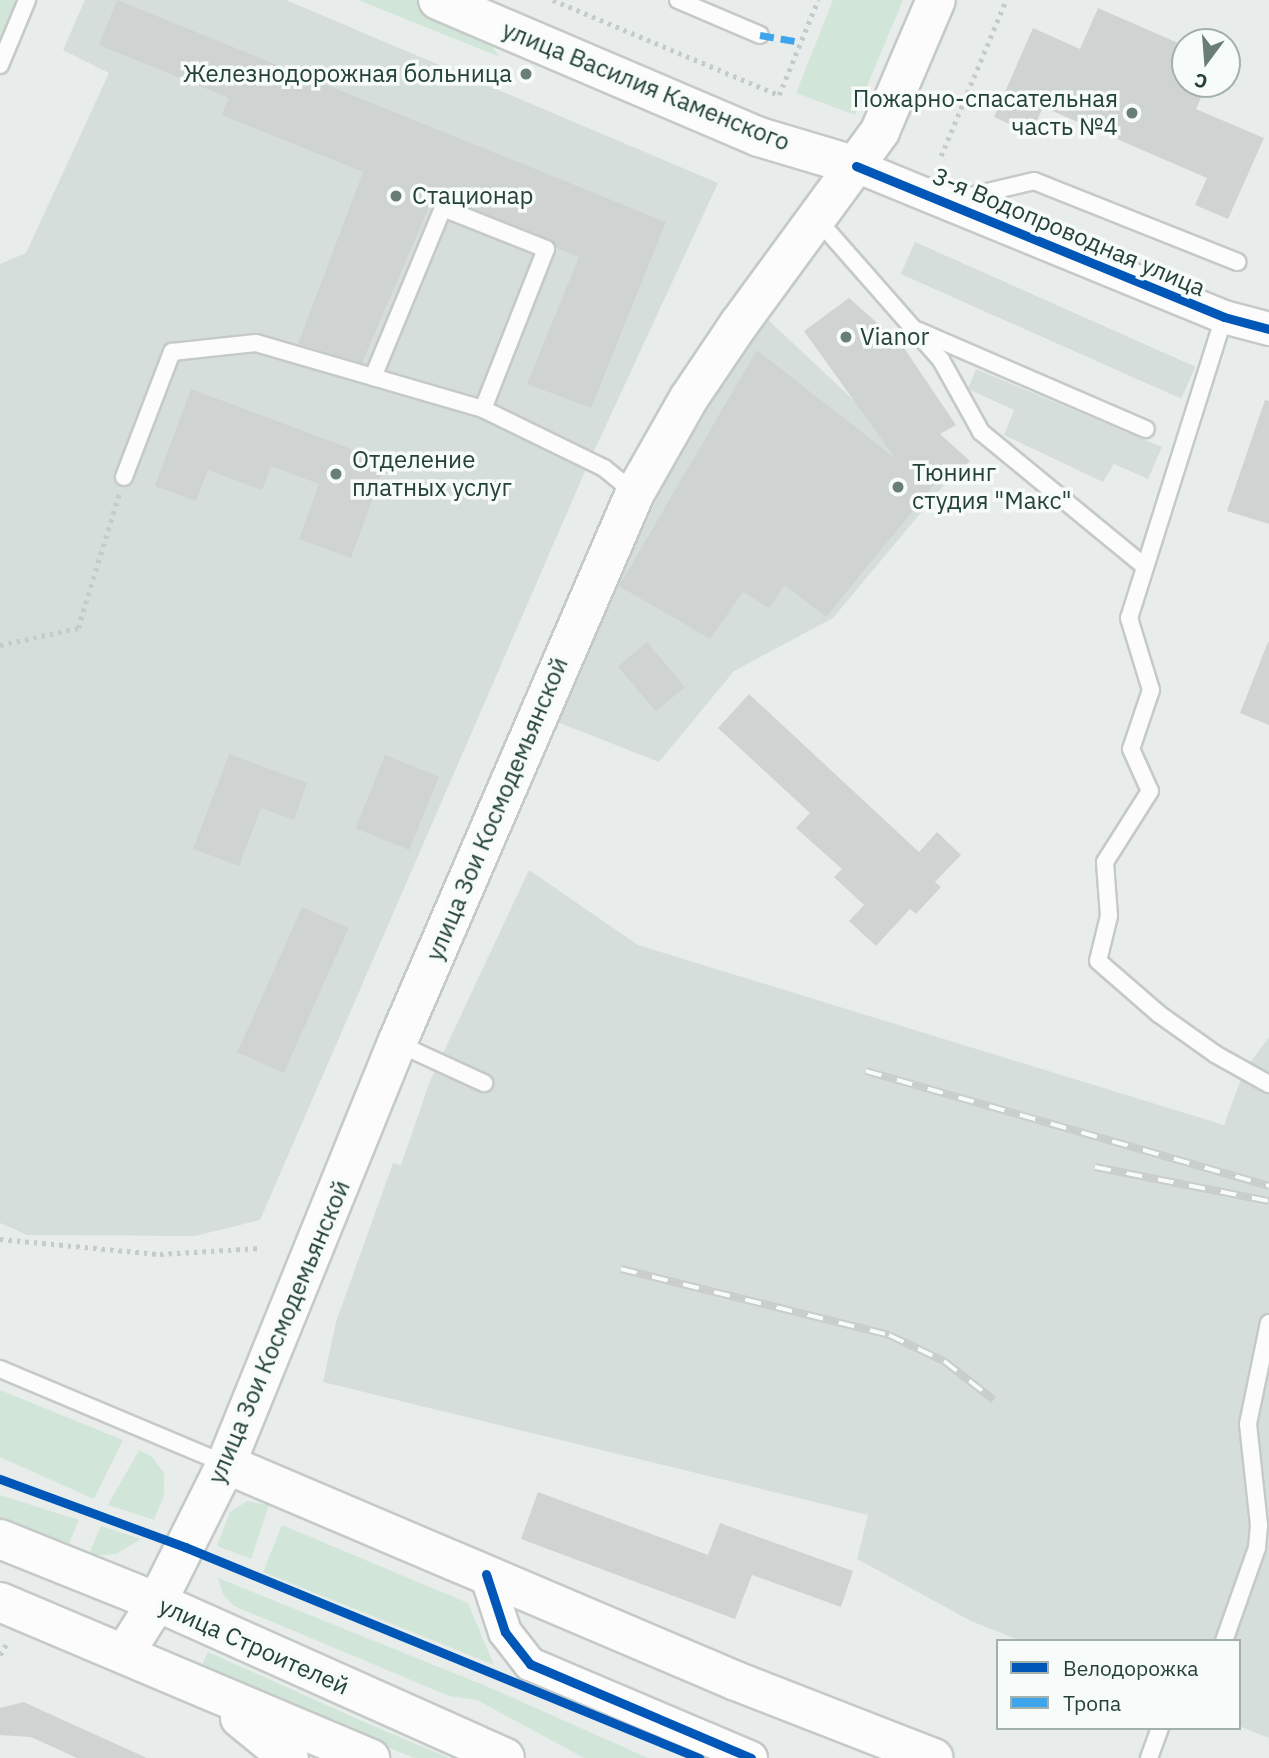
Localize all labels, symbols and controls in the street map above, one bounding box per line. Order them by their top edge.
street label: улица Василия Каменского [498,15,794,157]
north arrow [1171,28,1241,98]
place label: Железнодорожная больница [183,60,512,88]
marker: Железнодорожная больница [518,66,534,82]
text: С [1192,68,1210,95]
place label: Пожарно-спасательная часть №4 [853,85,1118,141]
marker: Пожарно-спасательная часть №4 [1124,105,1140,121]
street label: 3-я Водопроводная улица [928,161,1210,303]
place label: Стационар [412,182,534,210]
marker: Стационар [386,186,406,206]
place label: Vianor [860,323,929,351]
marker: Vianor [838,329,854,345]
place label: Отделение платных услуг [352,446,512,502]
place label: Тюнинг студия "Макс" [912,459,1072,515]
marker: Отделение платных услуг [326,464,346,484]
marker: Тюнинг студия "Макс" [890,479,906,495]
street label: улица Зои Космодемьянской [420,653,574,965]
street label: улица Зои Космодемьянской [202,1176,356,1488]
street label: улица Строителей [155,1591,353,1701]
legend [996,1639,1241,1730]
text: Велодорожка [1063,1654,1198,1682]
text: Тропа [1063,1689,1121,1717]

